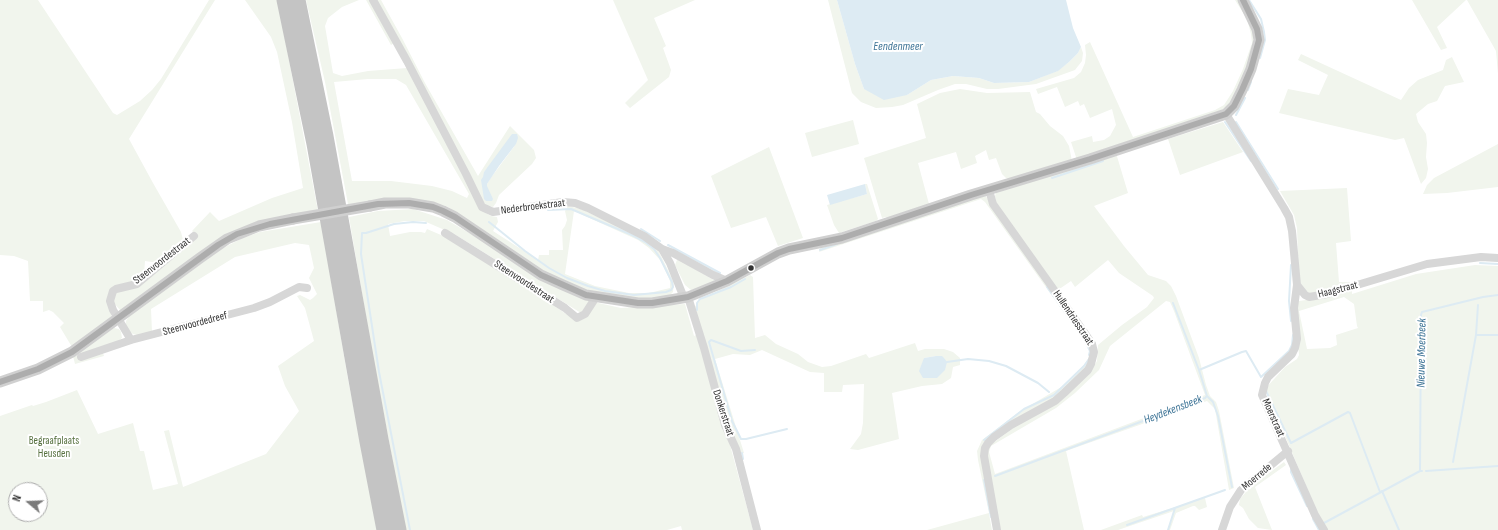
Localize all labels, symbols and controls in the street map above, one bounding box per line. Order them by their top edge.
water label: Eendenmeer [873,40,923,54]
street label: Nederbroekstraat [500,196,566,218]
street label: Steenvoordestraat [131,235,193,287]
street label: Steenvoordestraat [492,258,556,306]
unlabelled marker [746,263,756,273]
street label: Haagstraat [1317,279,1359,301]
street label: Hullendriesstraat [1050,288,1096,348]
street label: Steenvoordedreef [161,309,229,339]
water label: Nieuwe Moerbeek [1414,318,1430,388]
street label: Donkerstraat [709,388,737,438]
water label: Heydekensbeek [1142,392,1204,428]
street label: Moerstraat [1259,397,1287,439]
park label: Begraafplaats Heusden [29,434,79,460]
street label: Moerrede [1239,461,1275,493]
north arrow [8,482,48,522]
text: N [10,493,24,503]

